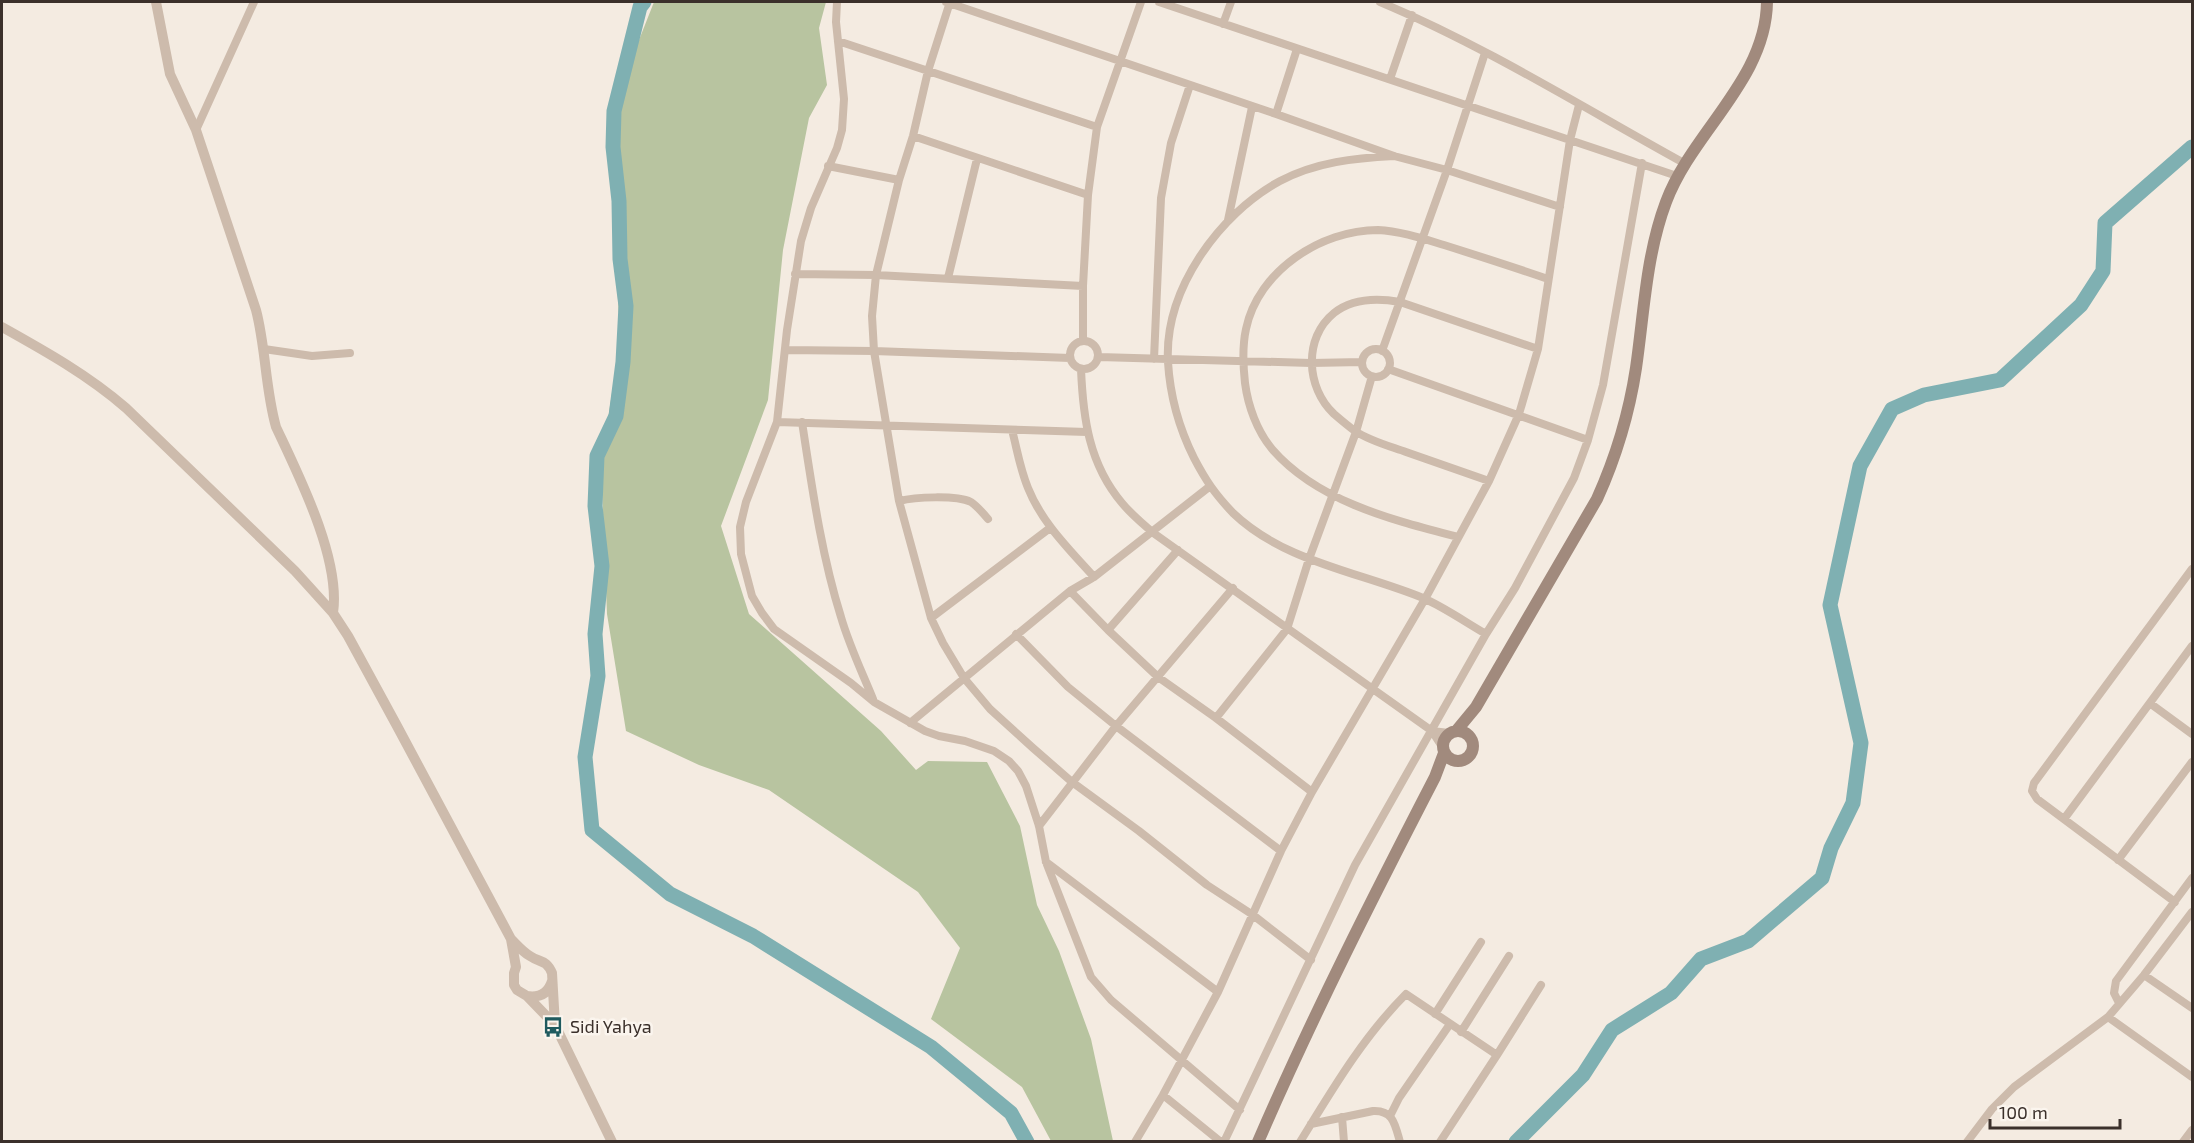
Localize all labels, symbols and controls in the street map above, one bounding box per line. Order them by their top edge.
bus stop icon: Sidi Yahya [541,1015,565,1039]
place label: Sidi Yahya [570,1015,652,1037]
scale bar [1990,1092,2120,1130]
text: 100 m [1999,1101,2048,1123]

